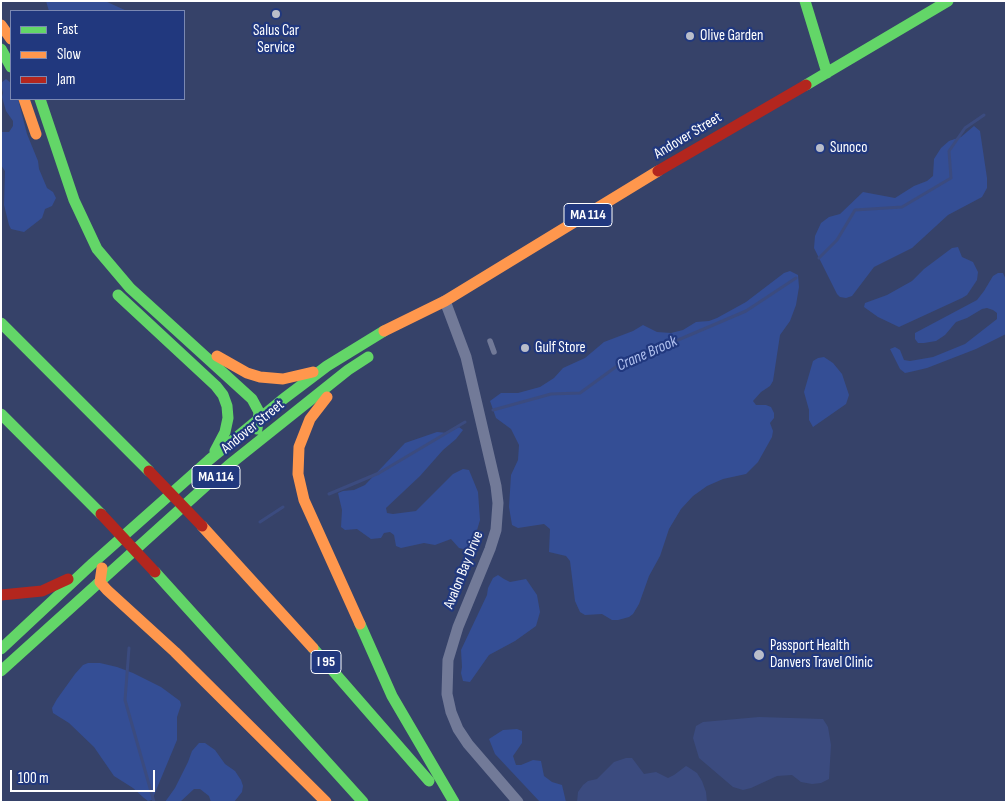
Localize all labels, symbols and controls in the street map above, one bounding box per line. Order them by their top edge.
marker: Salus Car Service [270,8,282,20]
legend [10,10,185,100]
text: Fast [57,20,78,39]
place label: Salus Car Service [253,22,299,57]
place label: Olive Garden [700,27,763,45]
marker: Olive Garden [684,30,696,42]
text: Slow [57,45,81,64]
text: Jam [57,70,75,89]
street label: Andover Street [651,109,725,163]
place label: Sunoco [830,139,867,157]
marker: Sunoco [814,142,826,154]
road number: MA 114 [564,204,612,226]
water label: Crane Brook [614,332,680,376]
place label: Gulf Store [535,339,585,357]
marker: Gulf Store [519,342,531,354]
street label: Andover Street [218,396,288,458]
road number: MA 114 [192,466,240,488]
street label: Avalon Bay Drive [440,529,488,611]
place label: Passport Health Danvers Travel Clinic [770,637,873,672]
marker: Passport Health Danvers Travel Clinic [752,648,766,662]
road number: I 95 [311,650,341,674]
scale bar [12,760,158,792]
text: 100 m [18,769,49,788]

